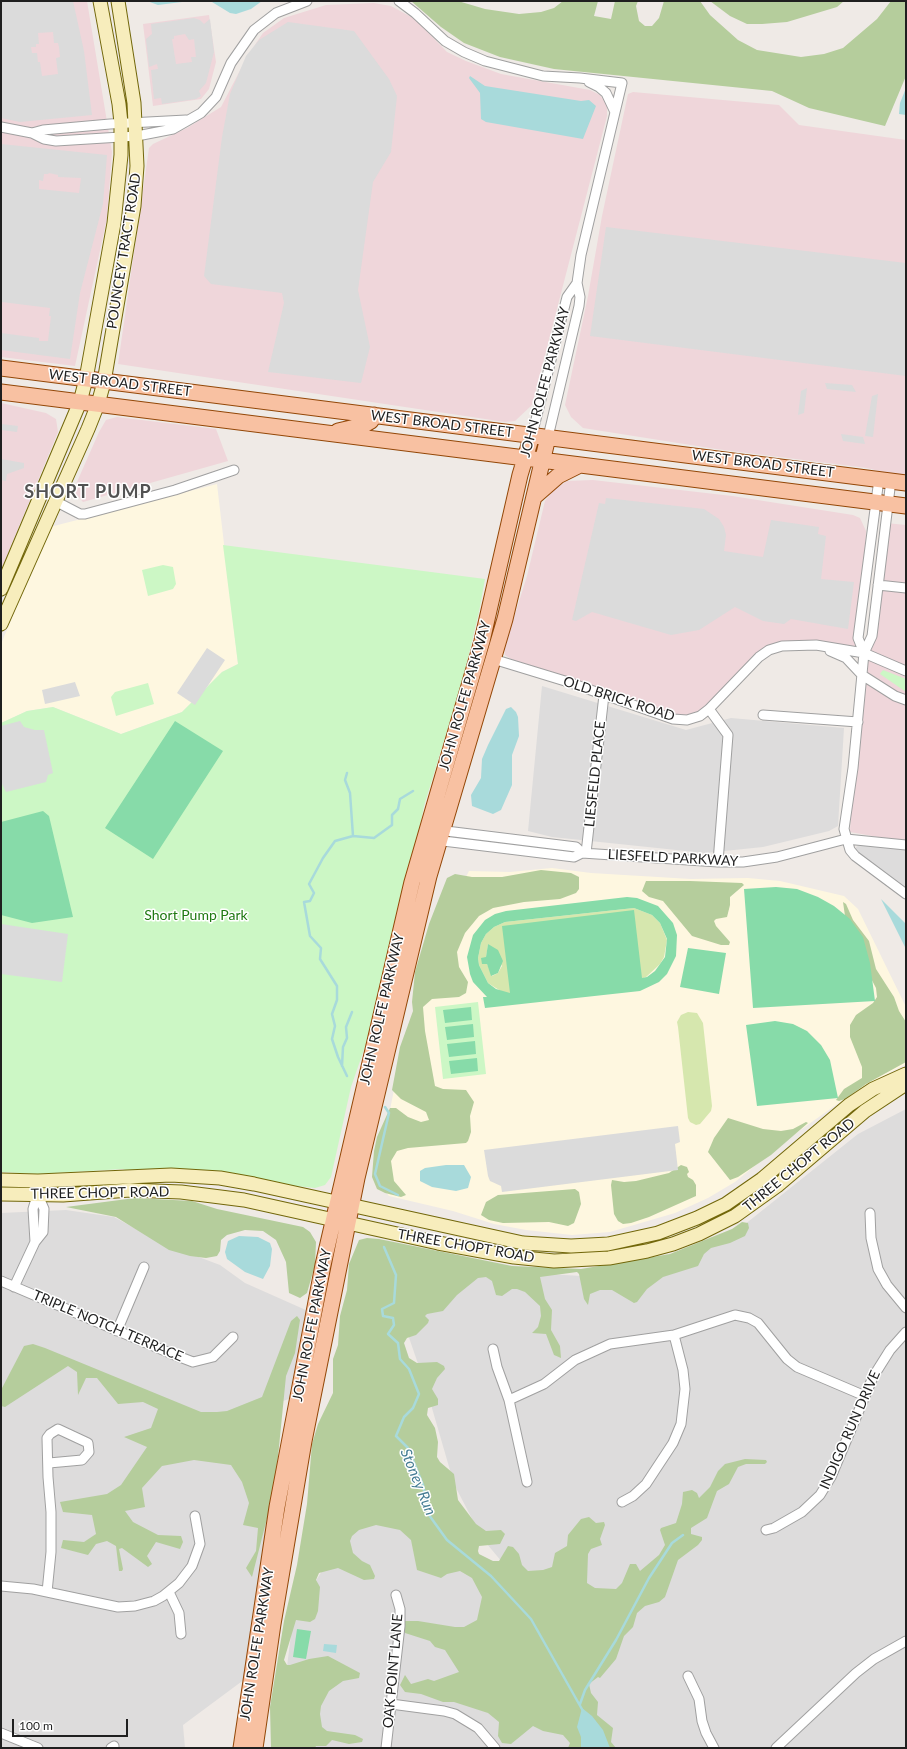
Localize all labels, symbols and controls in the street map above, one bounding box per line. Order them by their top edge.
street label: POUNCEY TRACT ROAD [103,172,145,330]
street label: JOHN ROLFE PARKWAY [517,305,573,459]
street label: WEST BROAD STREET [48,366,192,400]
street label: WEST BROAD STREET [370,407,514,441]
street label: WEST BROAD STREET [691,447,835,481]
district label: SHORT PUMP [24,481,152,503]
street label: JOHN ROLFE PARKWAY [436,619,494,773]
street label: OLD BRICK ROAD [561,673,677,725]
street label: LIESFELD PLACE [581,720,609,828]
street label: LIESFELD PARKWAY [607,846,739,870]
park label: Short Pump Park [144,907,248,923]
street label: JOHN ROLFE PARKWAY [356,932,408,1086]
street label: THREE CHOPT ROAD [740,1115,858,1215]
street label: THREE CHOPT ROAD [31,1183,169,1203]
street label: THREE CHOPT ROAD [396,1226,536,1266]
street label: JOHN ROLFE PARKWAY [289,1247,335,1403]
street label: TRIPLE NOTCH TERRACE [30,1287,186,1365]
street label: INDIGO RUN DRIVE [816,1368,884,1492]
water label: Stoney Run [396,1446,440,1518]
street label: JOHN ROLFE PARKWAY [237,1566,277,1722]
street label: OAK POINT LANE [380,1613,406,1729]
scale bar [14,1711,130,1737]
text: 100 m [19,1718,53,1733]

